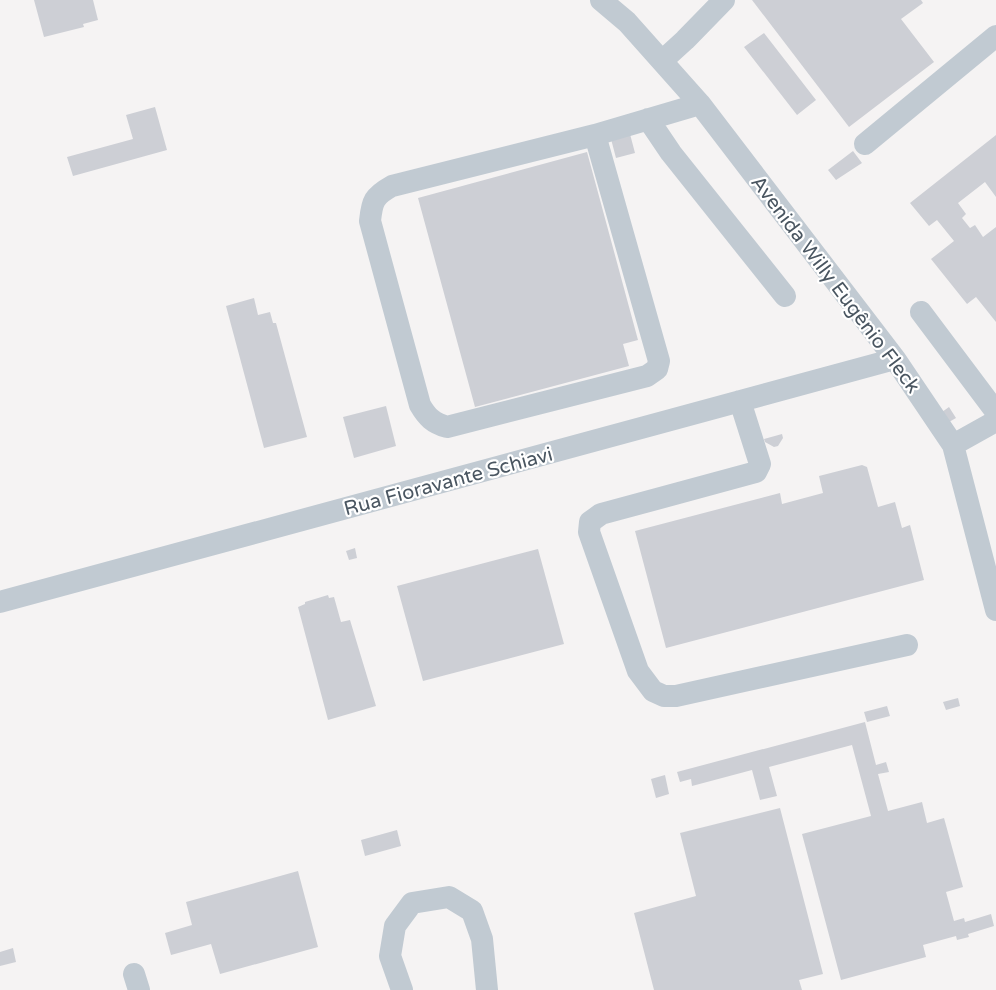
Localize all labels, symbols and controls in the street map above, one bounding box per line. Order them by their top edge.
street label: Avenida Willy Eugênio Fleck [746,171,925,398]
street label: Rua Fioravante Schiavi [341,443,555,521]

